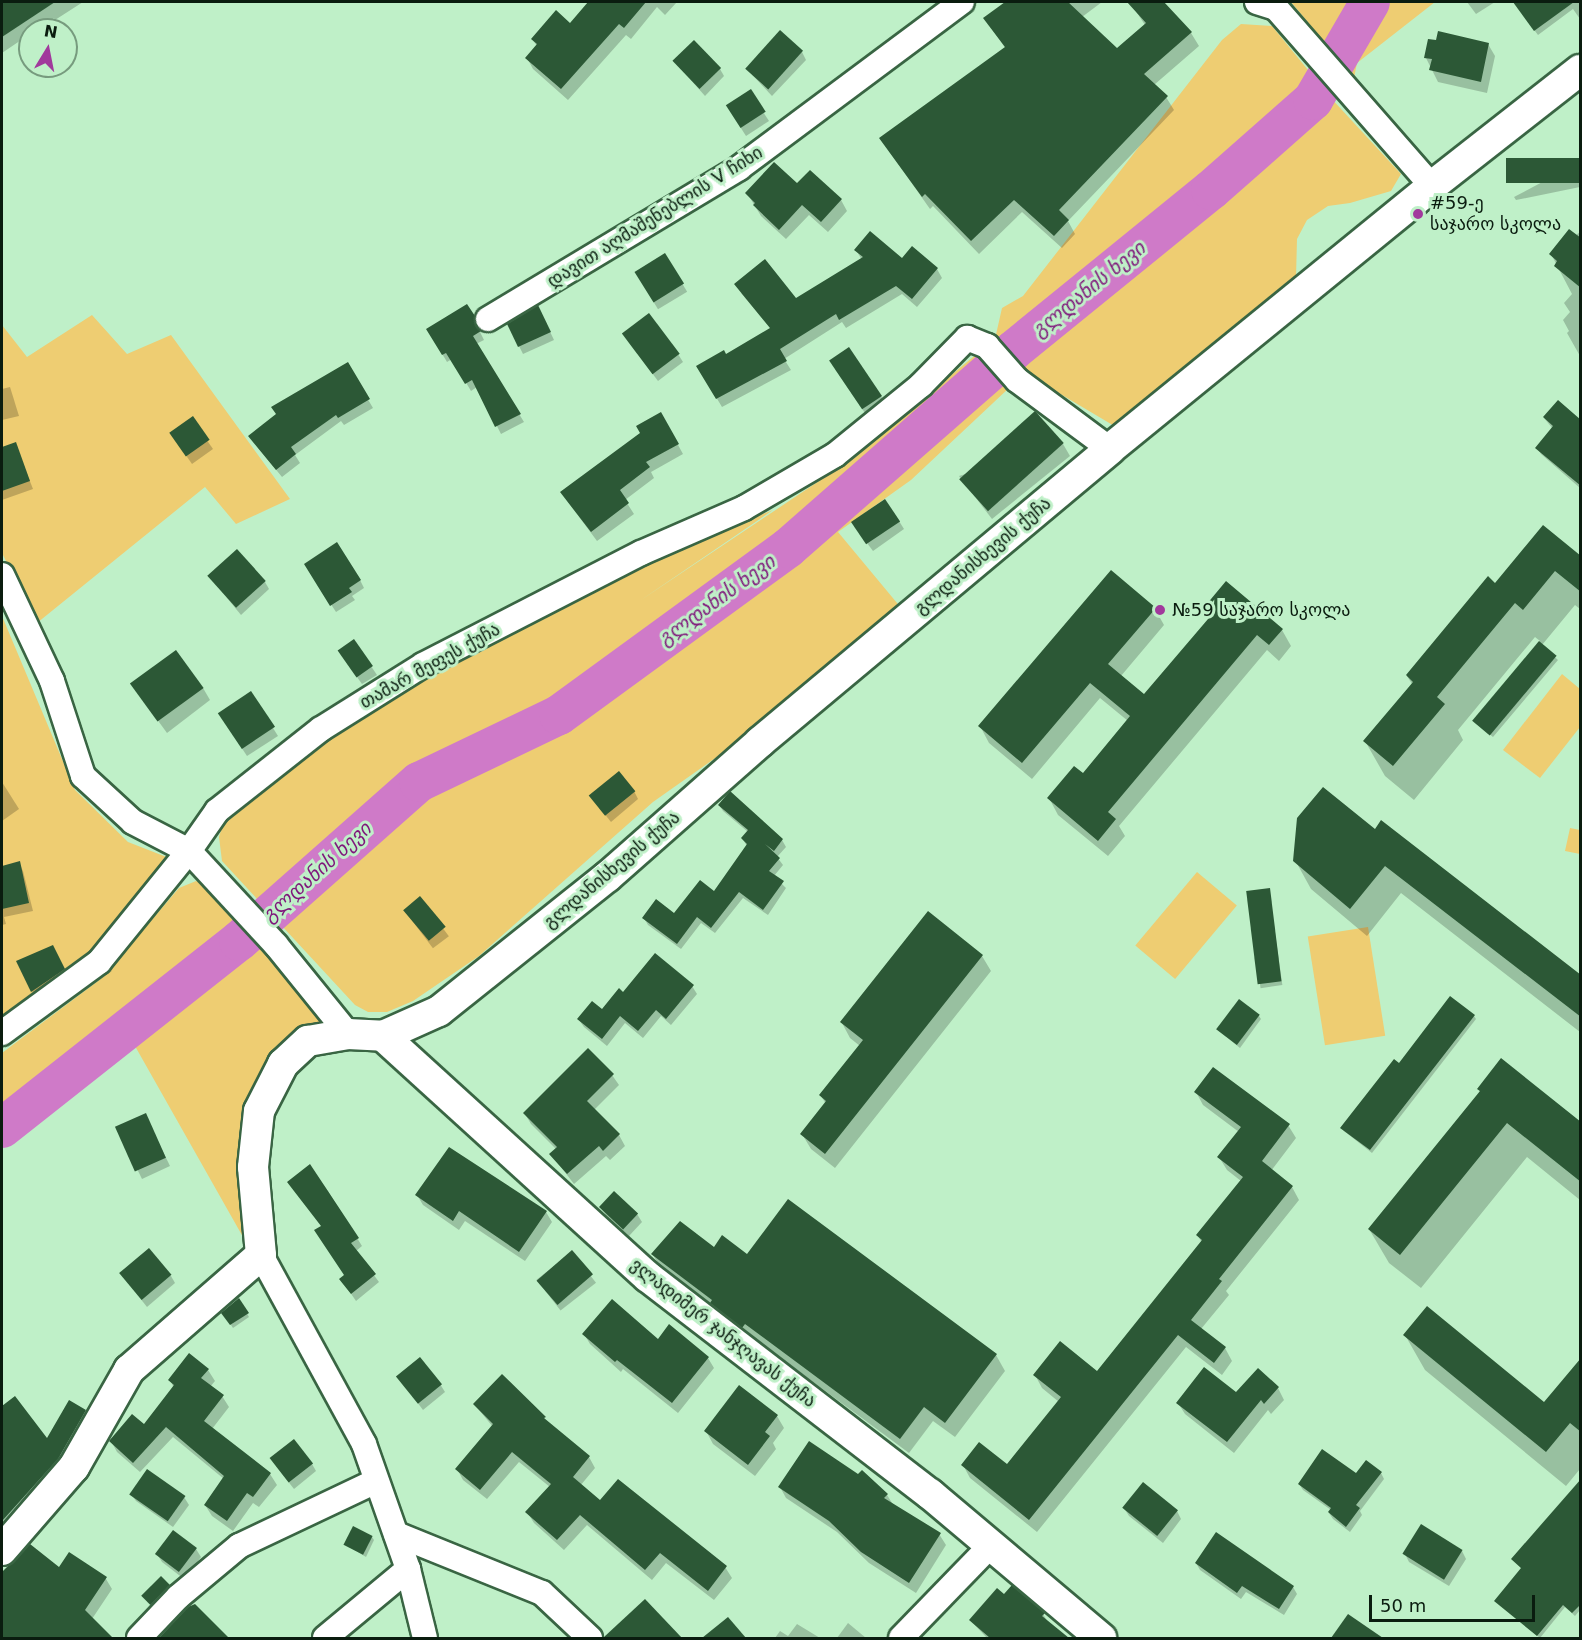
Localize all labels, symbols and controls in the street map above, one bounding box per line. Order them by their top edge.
north arrow [18,18,78,78]
text: N [43,21,59,42]
street label: დავით აღმაშენებლის V ჩიხი [543,142,767,292]
place label: #59-ე საჯარო სკოლა [1430,193,1561,236]
marker: #59-ე საჯარო სკოლა [1411,207,1425,221]
water label: გლდანის ხევი [1028,236,1150,342]
street label: გლდანისხევის ქუჩა [911,493,1055,619]
water label: გლდანის ხევი [654,550,780,650]
place label: №59 საჯარო სკოლა [1172,599,1350,621]
marker: №59 საჯარო სკოლა [1153,603,1167,617]
street label: თამარ მეფეს ქუჩა [356,618,504,714]
street label: გლდანისხევის ქუჩა [540,807,684,933]
water label: გლდანის ხევი [258,817,376,927]
street label: ვლადიმერ ჯანჯღავას ქუჩა [626,1254,820,1412]
scale bar [1372,1583,1538,1621]
text: 50 m [1380,1595,1426,1616]

